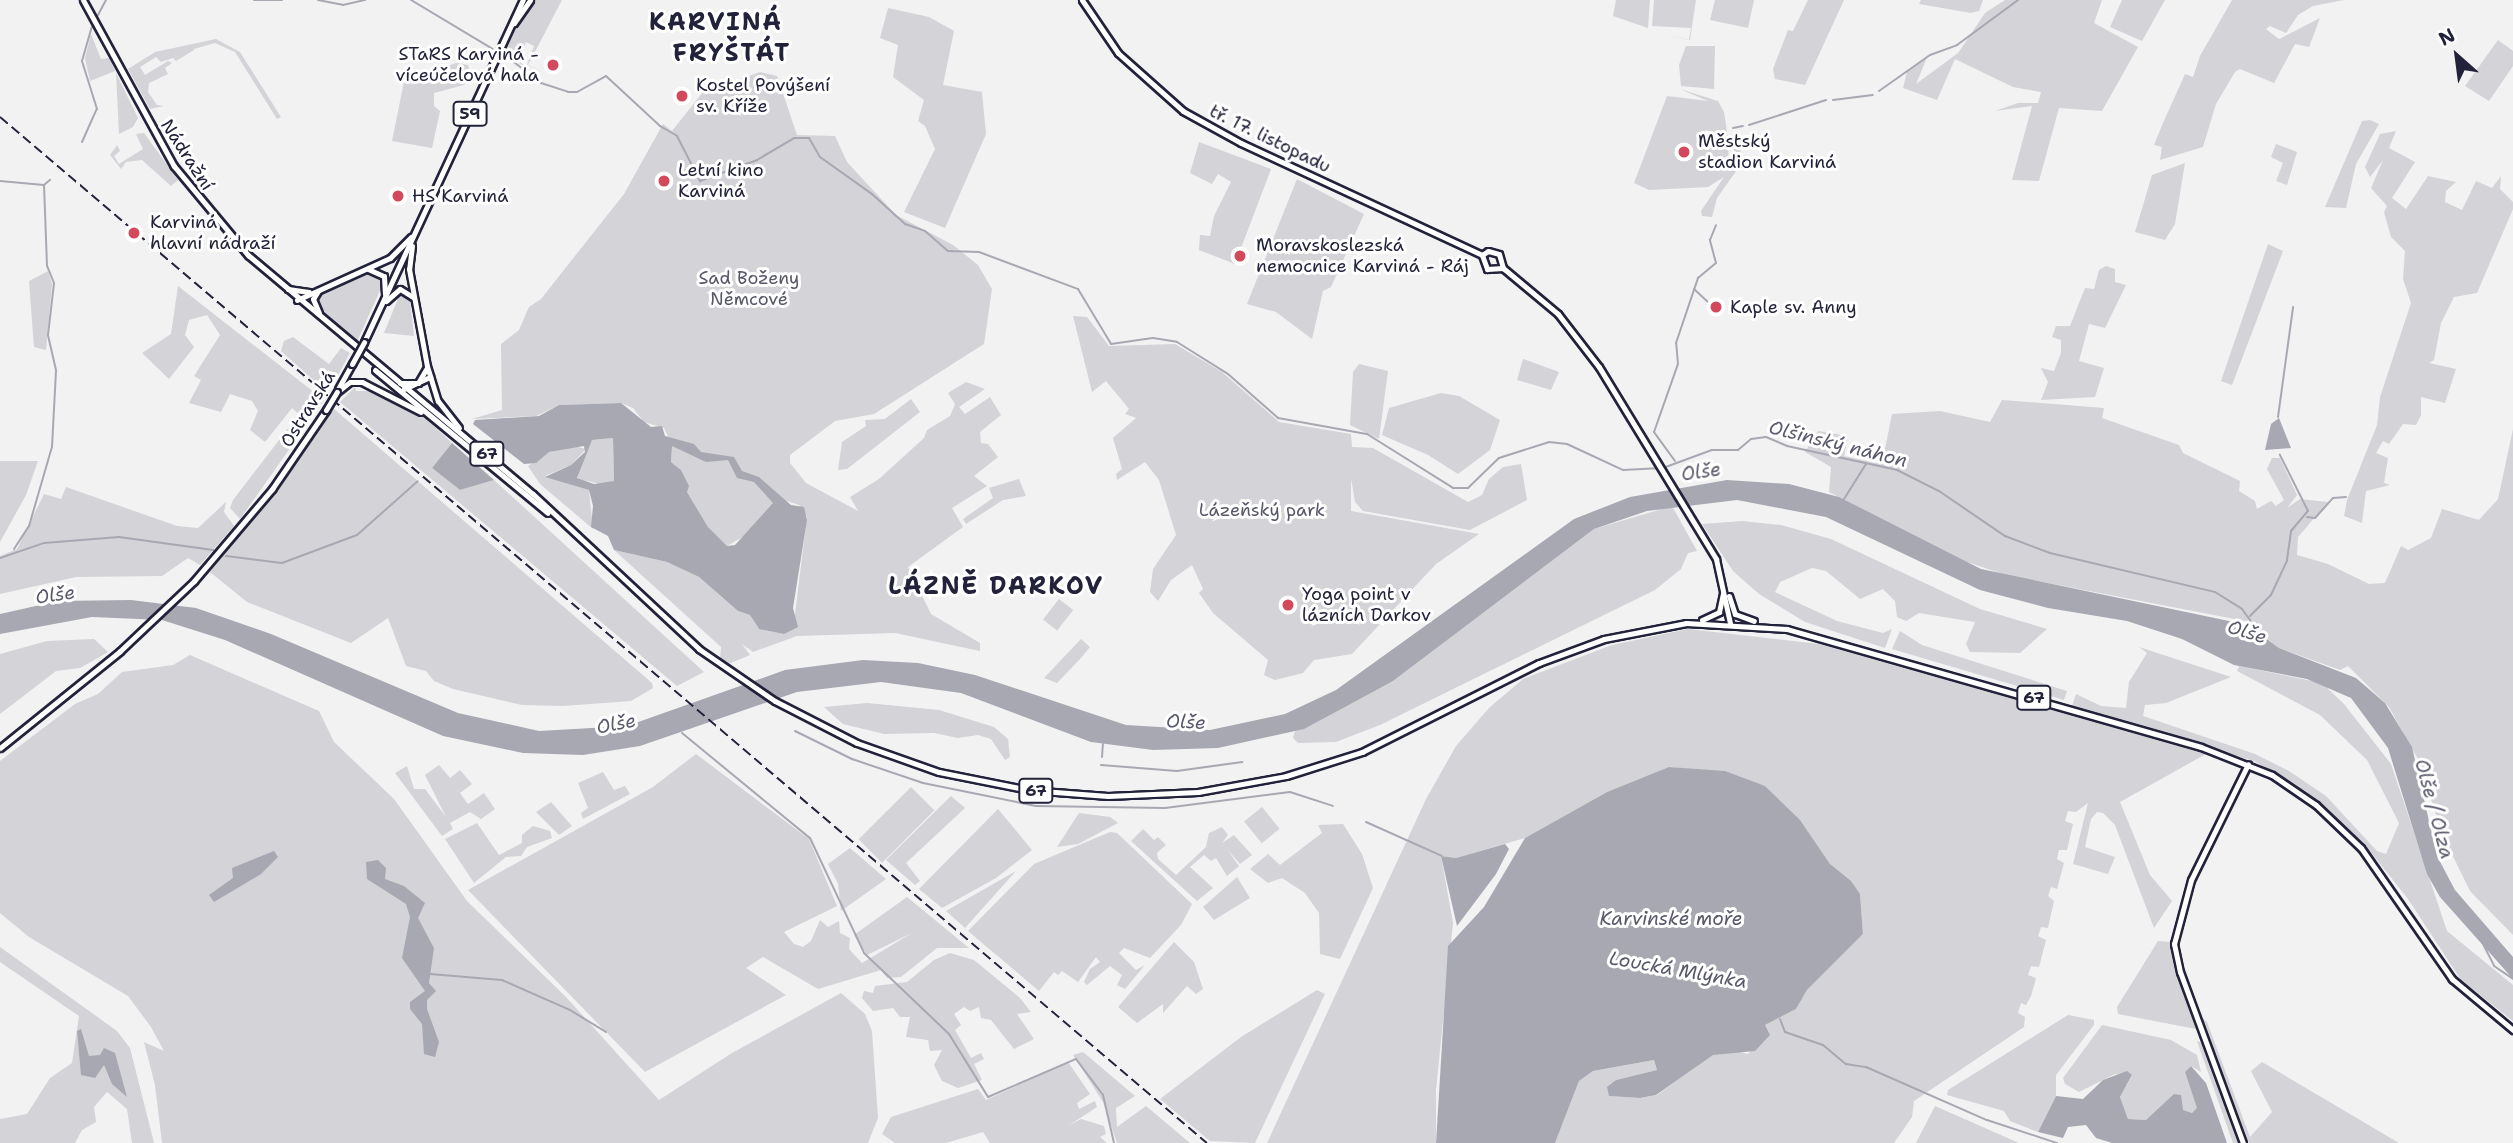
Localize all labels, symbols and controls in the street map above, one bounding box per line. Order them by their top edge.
district label: KARVINÁ [650,9,782,37]
north arrow [2422,21,2492,91]
text: N [2434,22,2459,52]
district label: FRYŠTÁT [674,40,790,68]
place label: STaRS Karviná - víceúčelová hala [395,44,539,86]
marker: STaRS Karviná - víceúčelová hala [545,57,561,73]
place label: Kostel Povýšení sv. Kříže [696,75,830,118]
marker: Kostel Povýšení sv. Kříže [674,88,690,104]
street label: tř. 17. listopadu [1206,100,1334,178]
road number: 59 [452,102,488,126]
street label: Nádražní [156,115,218,195]
place label: Městský stadion Karviná [1698,131,1836,174]
marker: Městský stadion Karviná [1676,144,1692,160]
place label: Letní kino Karviná [678,160,764,202]
marker: Letní kino Karviná [656,173,672,189]
place label: HS Karviná [412,185,508,207]
marker: HS Karviná [390,188,406,204]
place label: Karviná hlavní nádraží [150,212,276,255]
marker: Karviná hlavní nádraží [124,223,144,243]
place label: Moravskoslezská nemocnice Karviná - Ráj [1256,235,1469,278]
marker: Moravskoslezská nemocnice Karviná - Ráj [1230,246,1250,266]
park label: Sad Boženy Němcové [699,268,799,310]
place label: Kaple sv. Anny [1730,296,1857,318]
marker: Kaple sv. Anny [1708,299,1724,315]
street label: Ostravská [276,367,340,451]
water label: Olšinský náhon [1767,416,1909,472]
road number: 67 [468,442,506,467]
water label: Olše [1680,458,1722,486]
park label: Lázeňský park [1199,499,1325,521]
district label: LÁZNĚ DARKOV [890,573,1102,601]
water label: Olše [34,581,76,609]
place label: Yoga point v lázních Darkov [1302,584,1431,626]
marker: Yoga point v lázních Darkov [1280,597,1296,613]
water label: Olše [2225,615,2269,649]
road number: 67 [2015,685,2053,710]
water label: Olše [594,709,638,739]
water label: Olše [1166,710,1206,734]
water label: Olše / Olza [2410,757,2458,861]
road number: 67 [1017,778,1055,804]
water label: Karvinské moře [1599,908,1743,930]
water label: Loucká Mlýnka [1607,947,1749,993]

